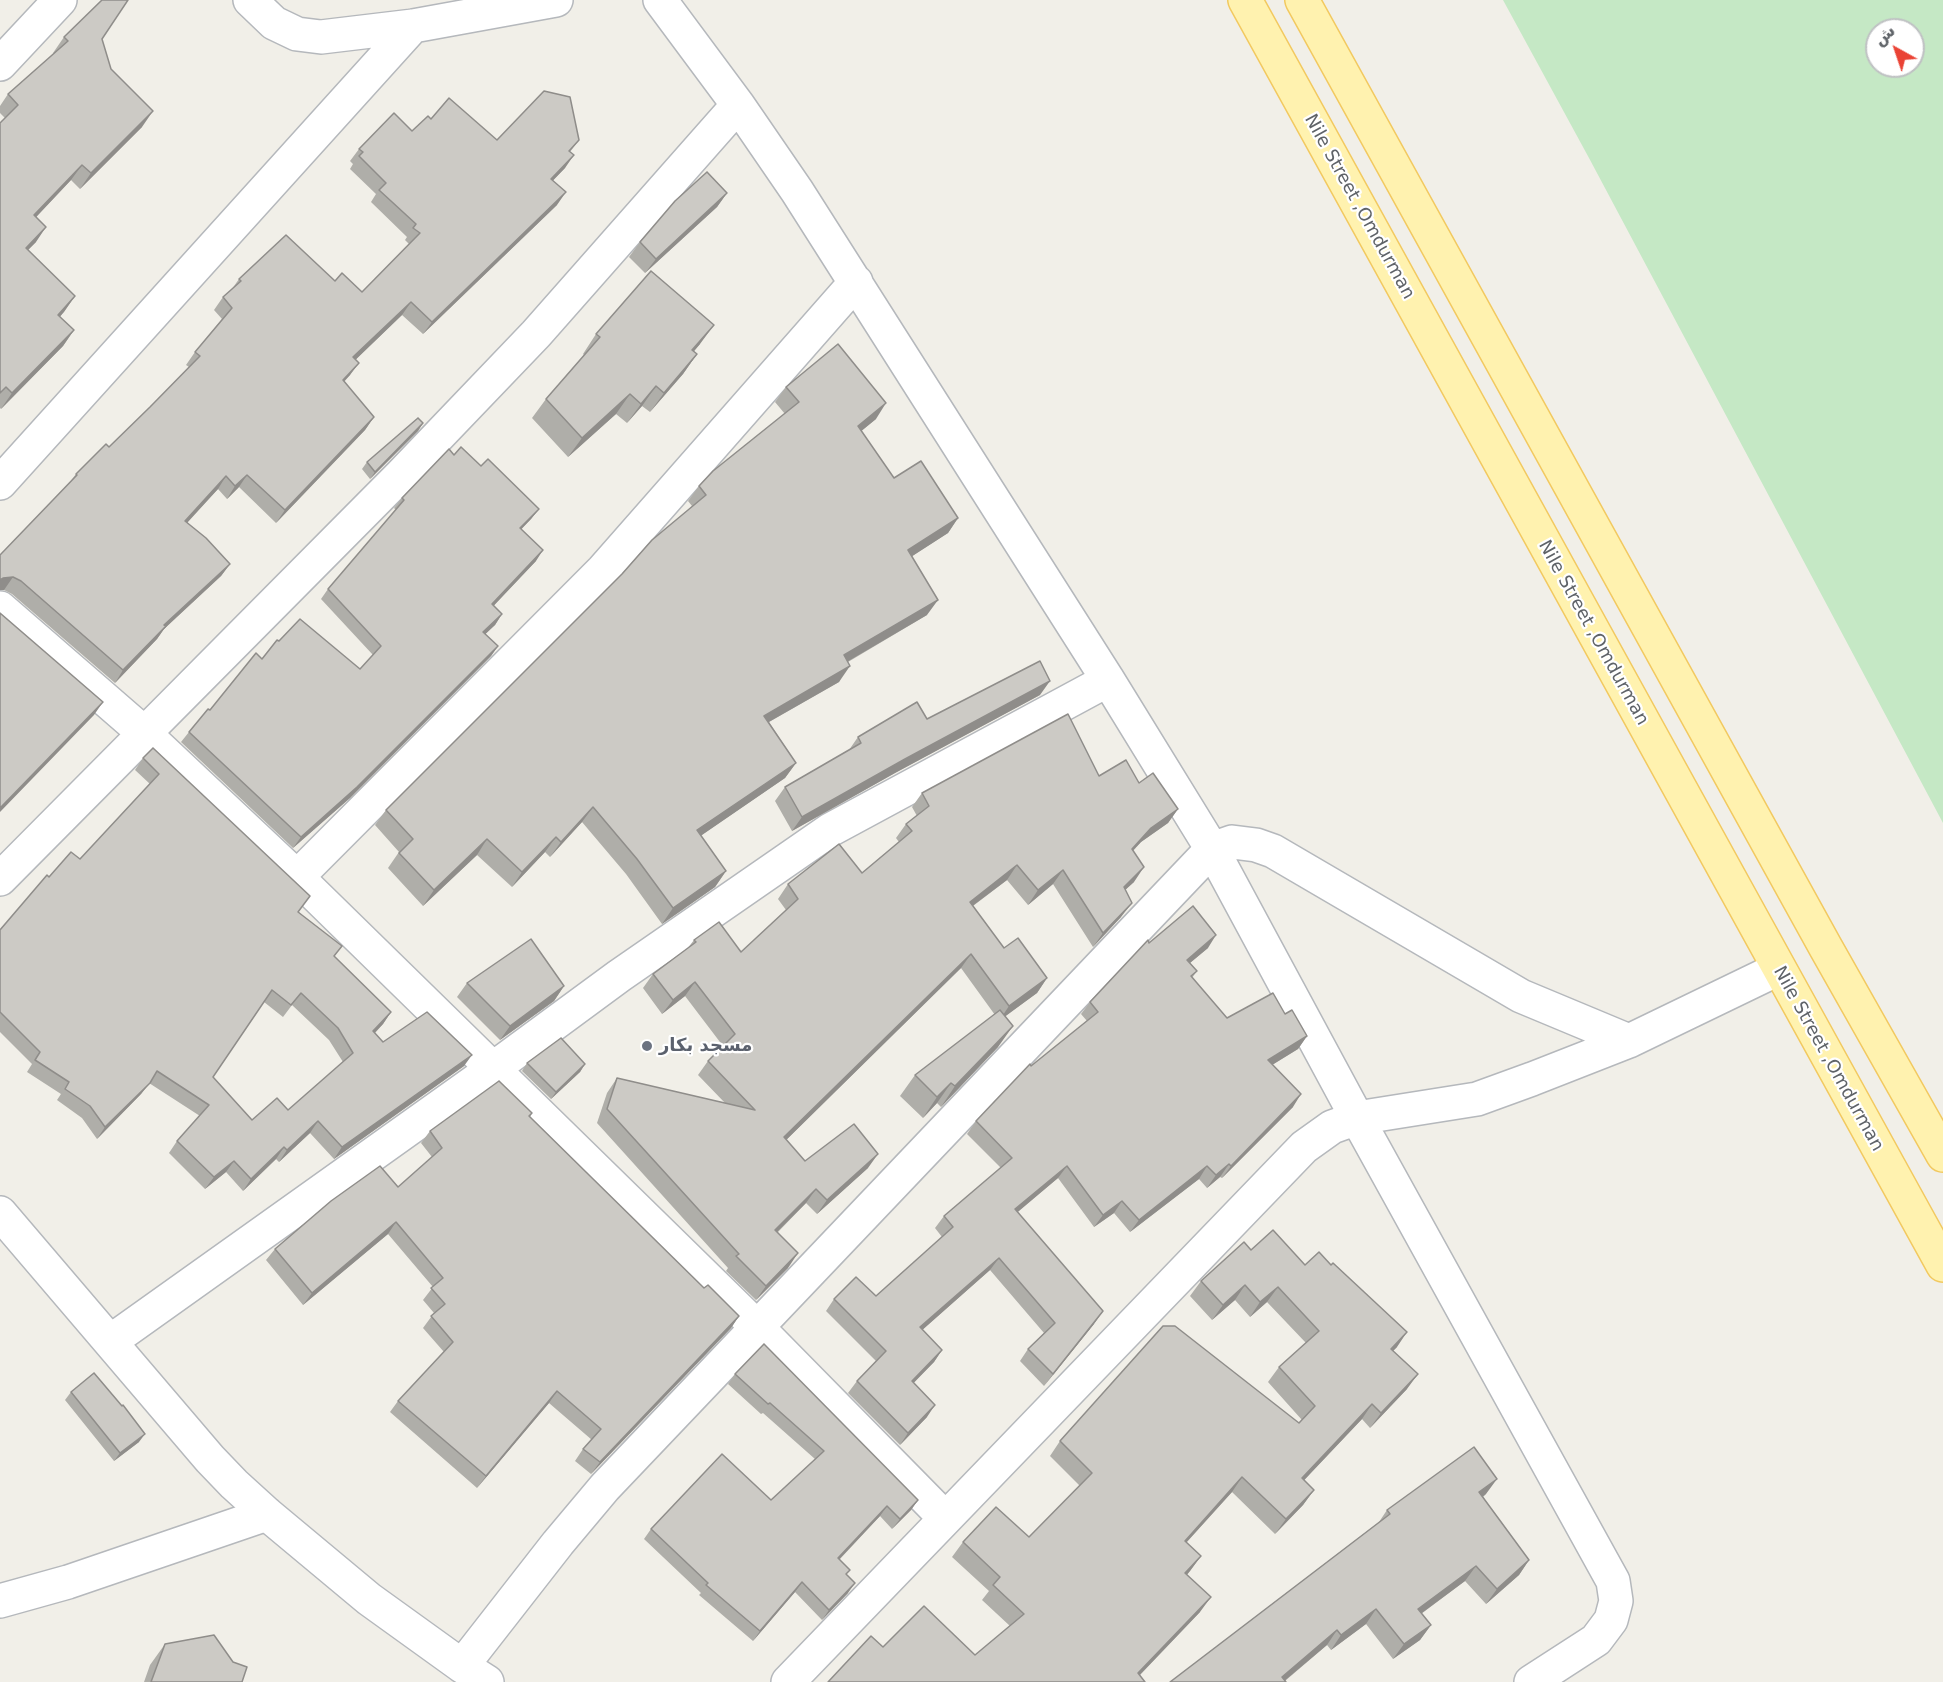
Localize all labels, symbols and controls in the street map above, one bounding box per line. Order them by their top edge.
north arrow [1865,18,1925,78]
text: ش [1870,21,1899,50]
street label: Nile Street ,Omdurman [1299,111,1419,303]
street label: Nile Street ,Omdurman [1533,537,1653,729]
street label: Nile Street ,Omdurman [1768,963,1888,1155]
place label: مسجد بكار [659,1035,752,1057]
marker: مسجد بكار [640,1039,654,1053]

